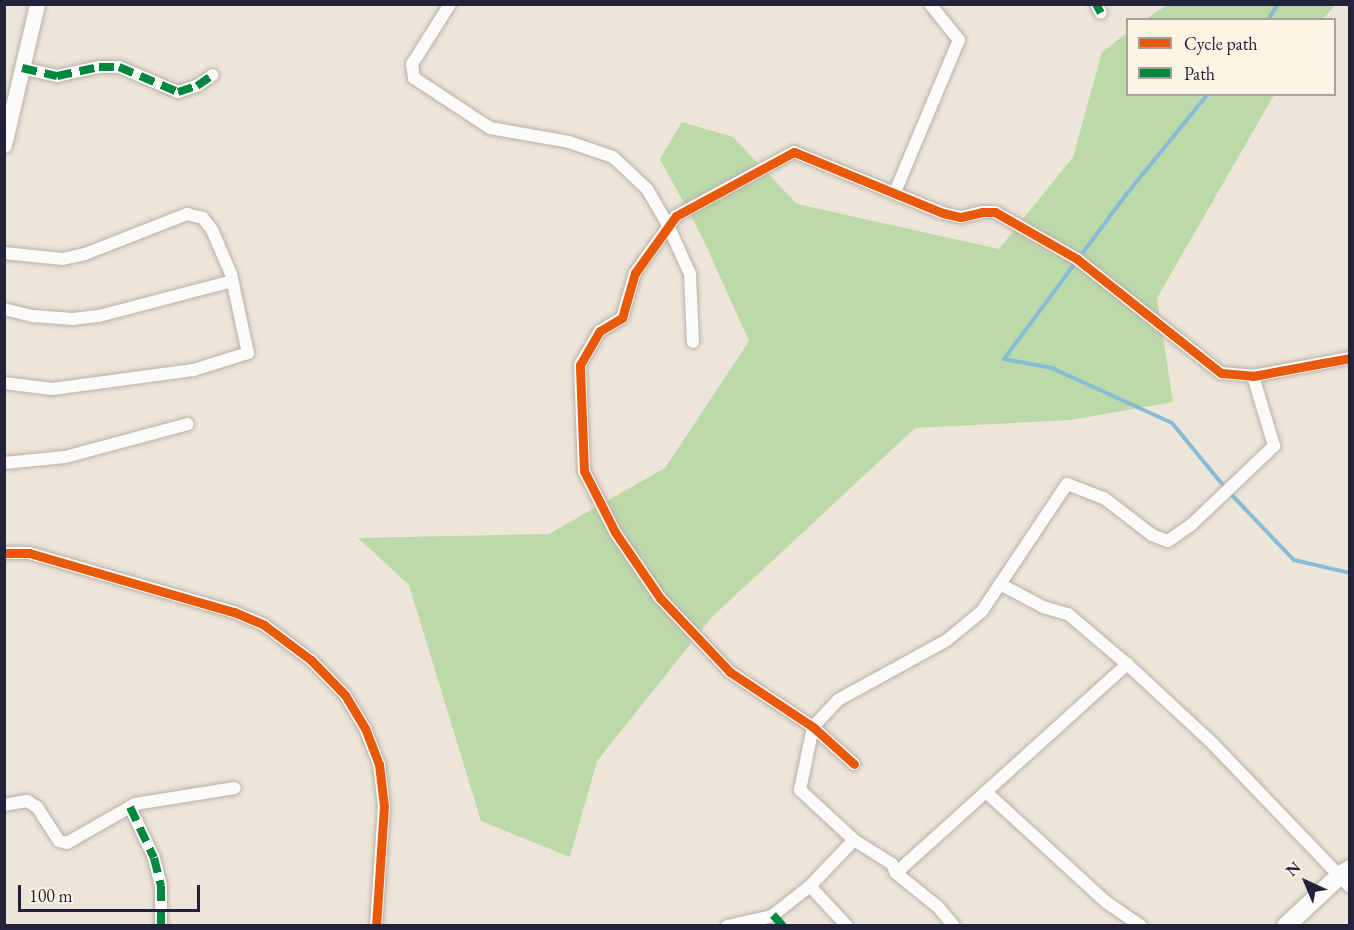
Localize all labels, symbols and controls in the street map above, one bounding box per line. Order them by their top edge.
legend [1126,18,1336,96]
text: Cycle path [1184,32,1258,55]
text: Path [1184,62,1215,85]
north arrow [1276,852,1336,912]
text: N [1281,857,1305,881]
scale bar [21,873,202,911]
text: 100 m [29,884,73,907]

